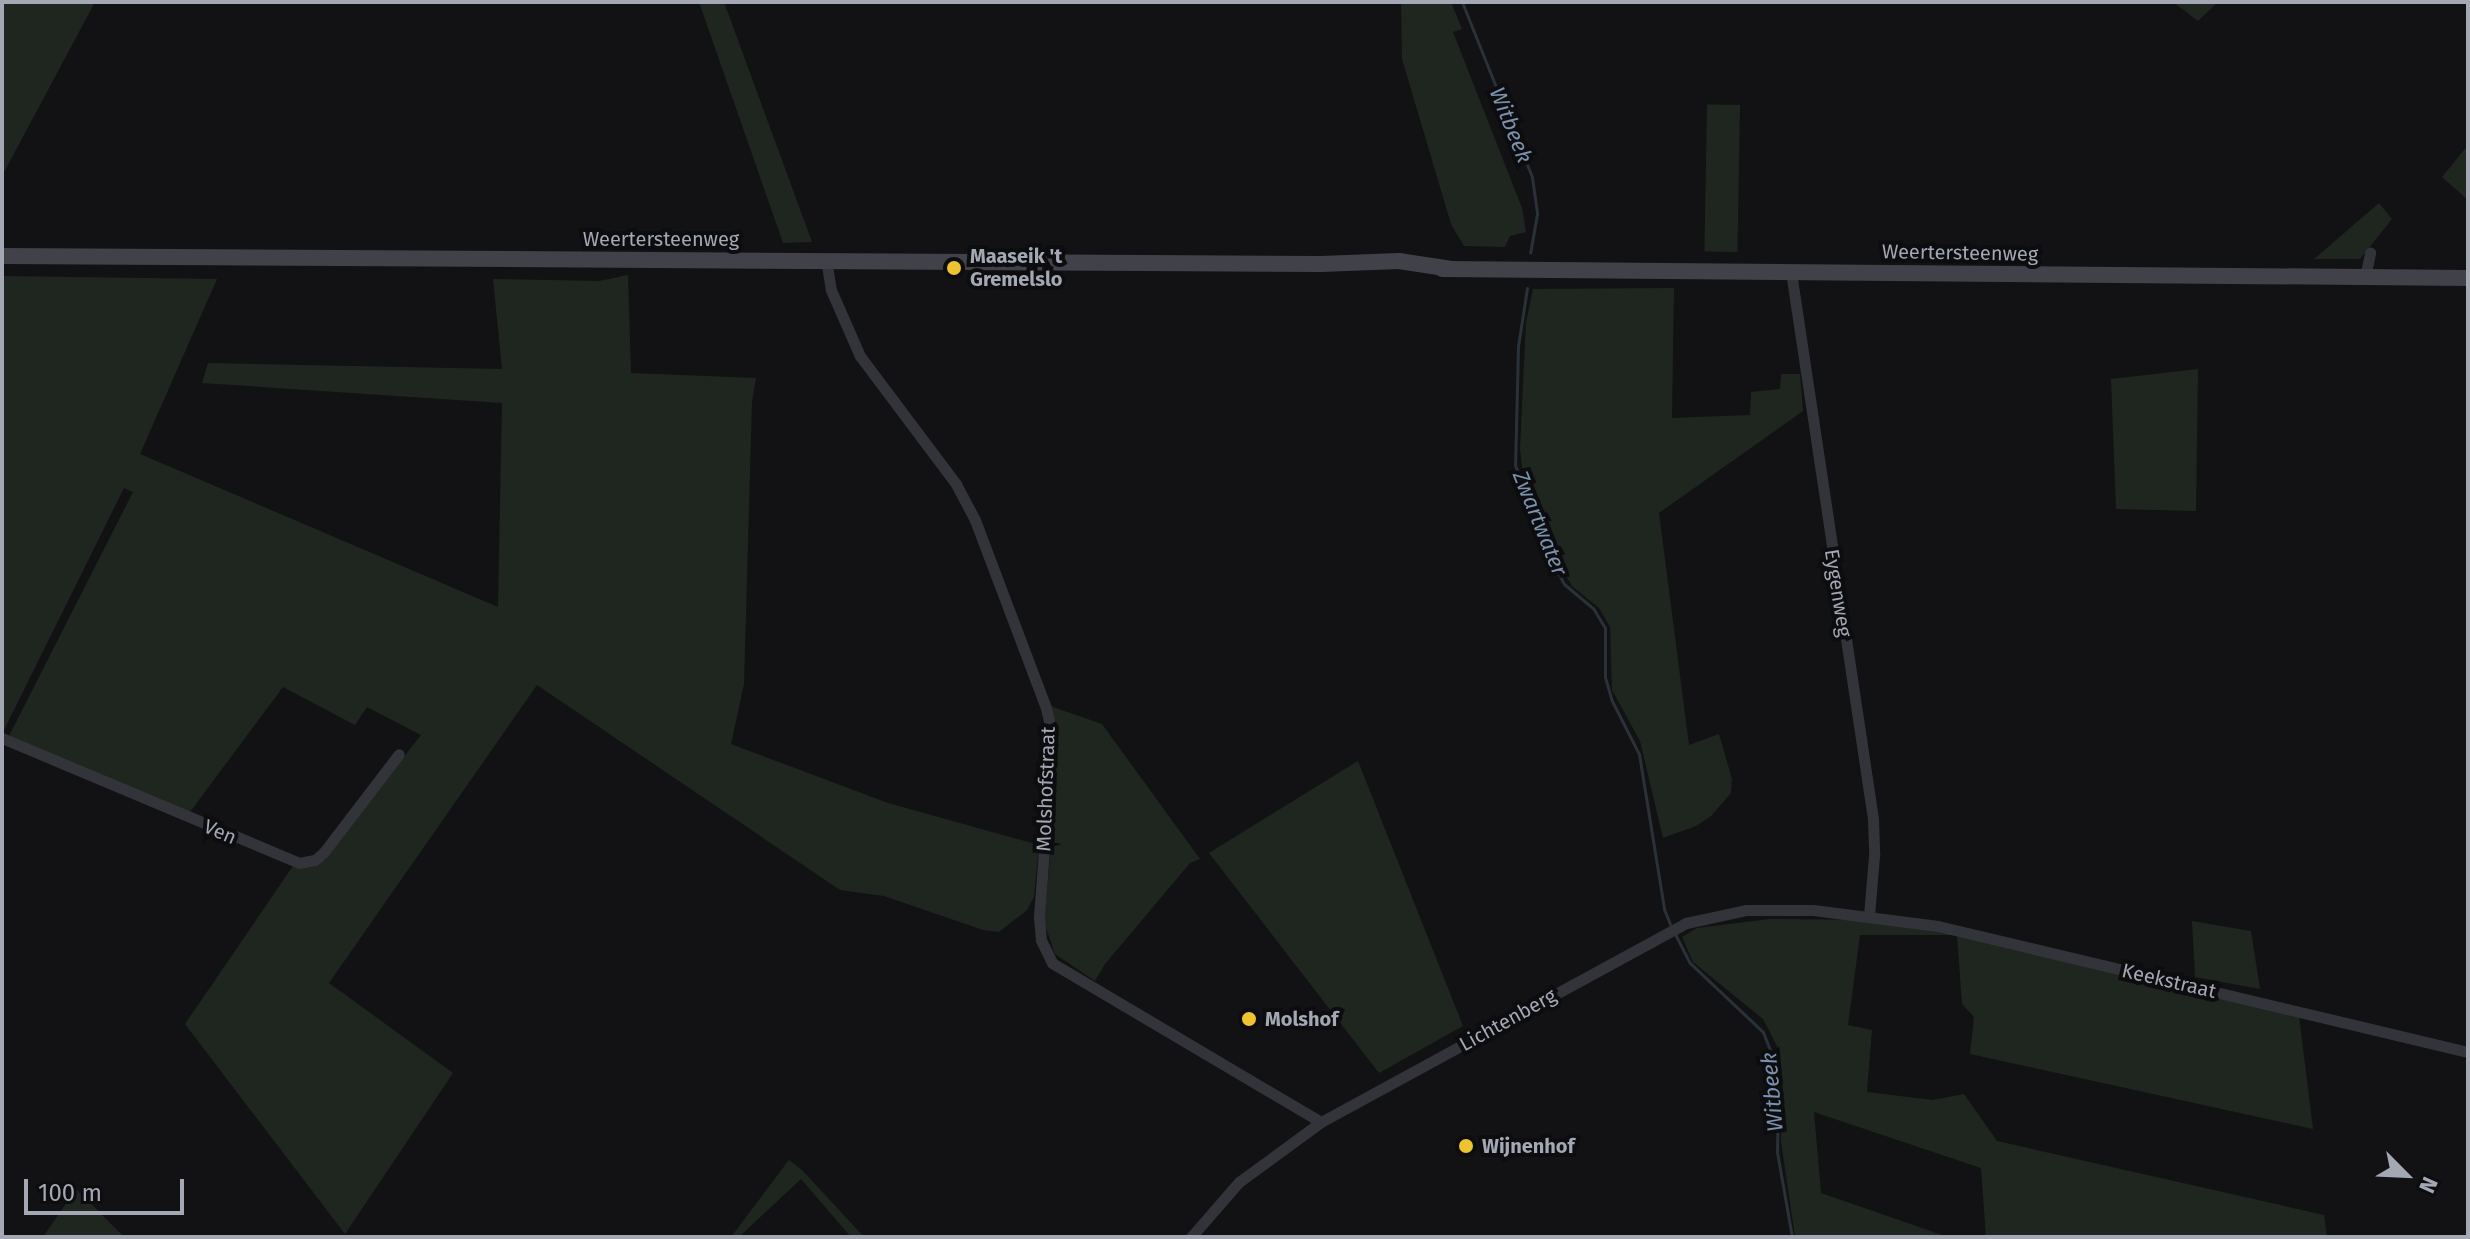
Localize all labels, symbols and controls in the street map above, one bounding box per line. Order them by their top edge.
water label: Witbeek [1484,83,1538,167]
street label: Weertersteenweg [583,227,739,251]
street label: Weertersteenweg [1882,240,2038,266]
place label: Maaseik 't Gremelslo [970,244,1062,291]
marker: Maaseik 't Gremelslo [945,259,963,277]
water label: Zwartwater [1507,467,1573,579]
street label: Eygenweg [1819,547,1857,639]
street label: Molshofstraat [1032,726,1060,852]
street label: Ven [200,814,240,850]
street label: Keekstraat [2120,959,2218,1003]
street label: Lichtenberg [1455,984,1561,1056]
place label: Molshof [1265,1007,1338,1031]
marker: Molshof [1240,1010,1258,1028]
water label: Witbeek [1755,1051,1789,1133]
place label: Wijnenhof [1482,1134,1575,1158]
north arrow [2366,1135,2446,1215]
marker: Wijnenhof [1457,1137,1475,1155]
scale bar [28,1163,188,1213]
text: N [2413,1173,2444,1197]
text: 100 m [38,1179,102,1207]

